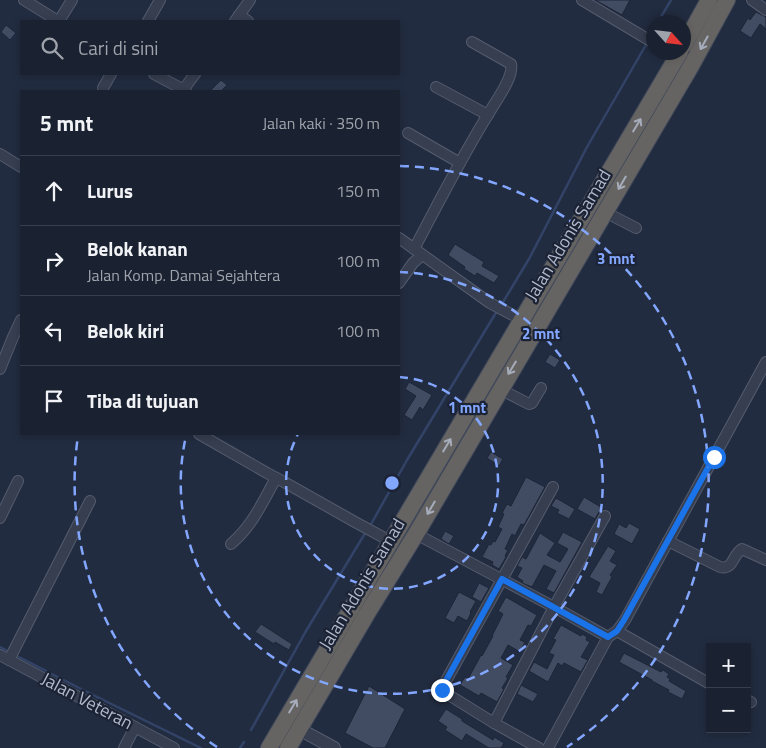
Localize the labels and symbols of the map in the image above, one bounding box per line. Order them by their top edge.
north arrow [646,15,691,60]
one-way arrow [699,35,709,50]
one-way arrow [632,118,642,132]
street label: Jalan Adonis Samad [518,164,618,306]
one-way arrow [617,176,627,190]
text: 3 mnt [597,247,636,270]
text: 2 mnt [522,322,561,345]
one-way arrow [507,361,517,375]
text: 1 mnt [448,396,487,419]
one-way arrow [442,439,452,453]
route start [703,446,726,469]
centre of rings [383,474,401,492]
one-way arrow [425,501,435,515]
street label: Jalan Adonis Samad [312,513,412,655]
street label: Jalan Veteran [37,665,138,736]
route end [431,679,454,702]
one-way arrow [289,699,299,714]

